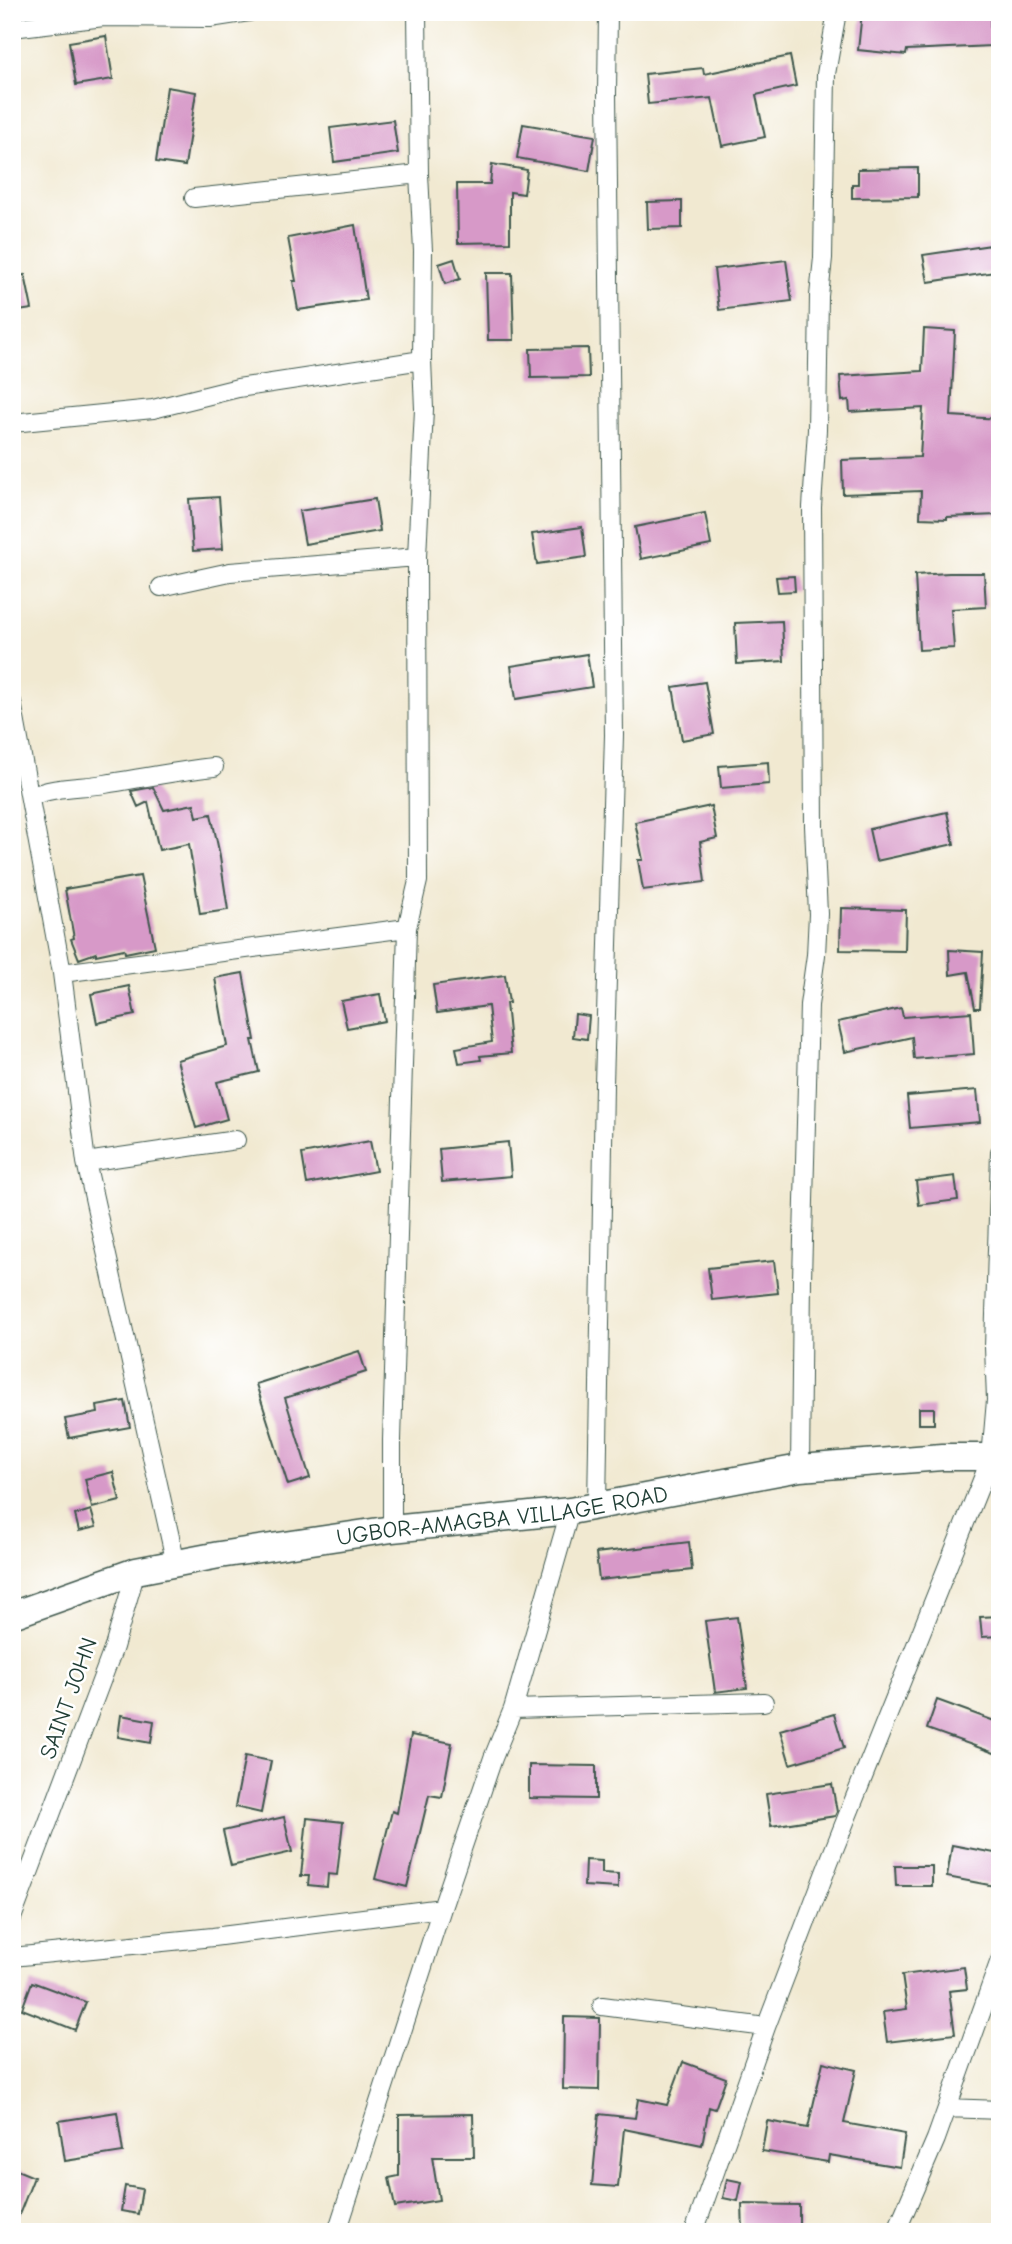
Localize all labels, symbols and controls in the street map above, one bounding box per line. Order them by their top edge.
street label: UGBOR-AMAGBA VILLAGE ROAD [335,1480,670,1551]
street label: SAINT JOHN [34,1634,103,1762]

